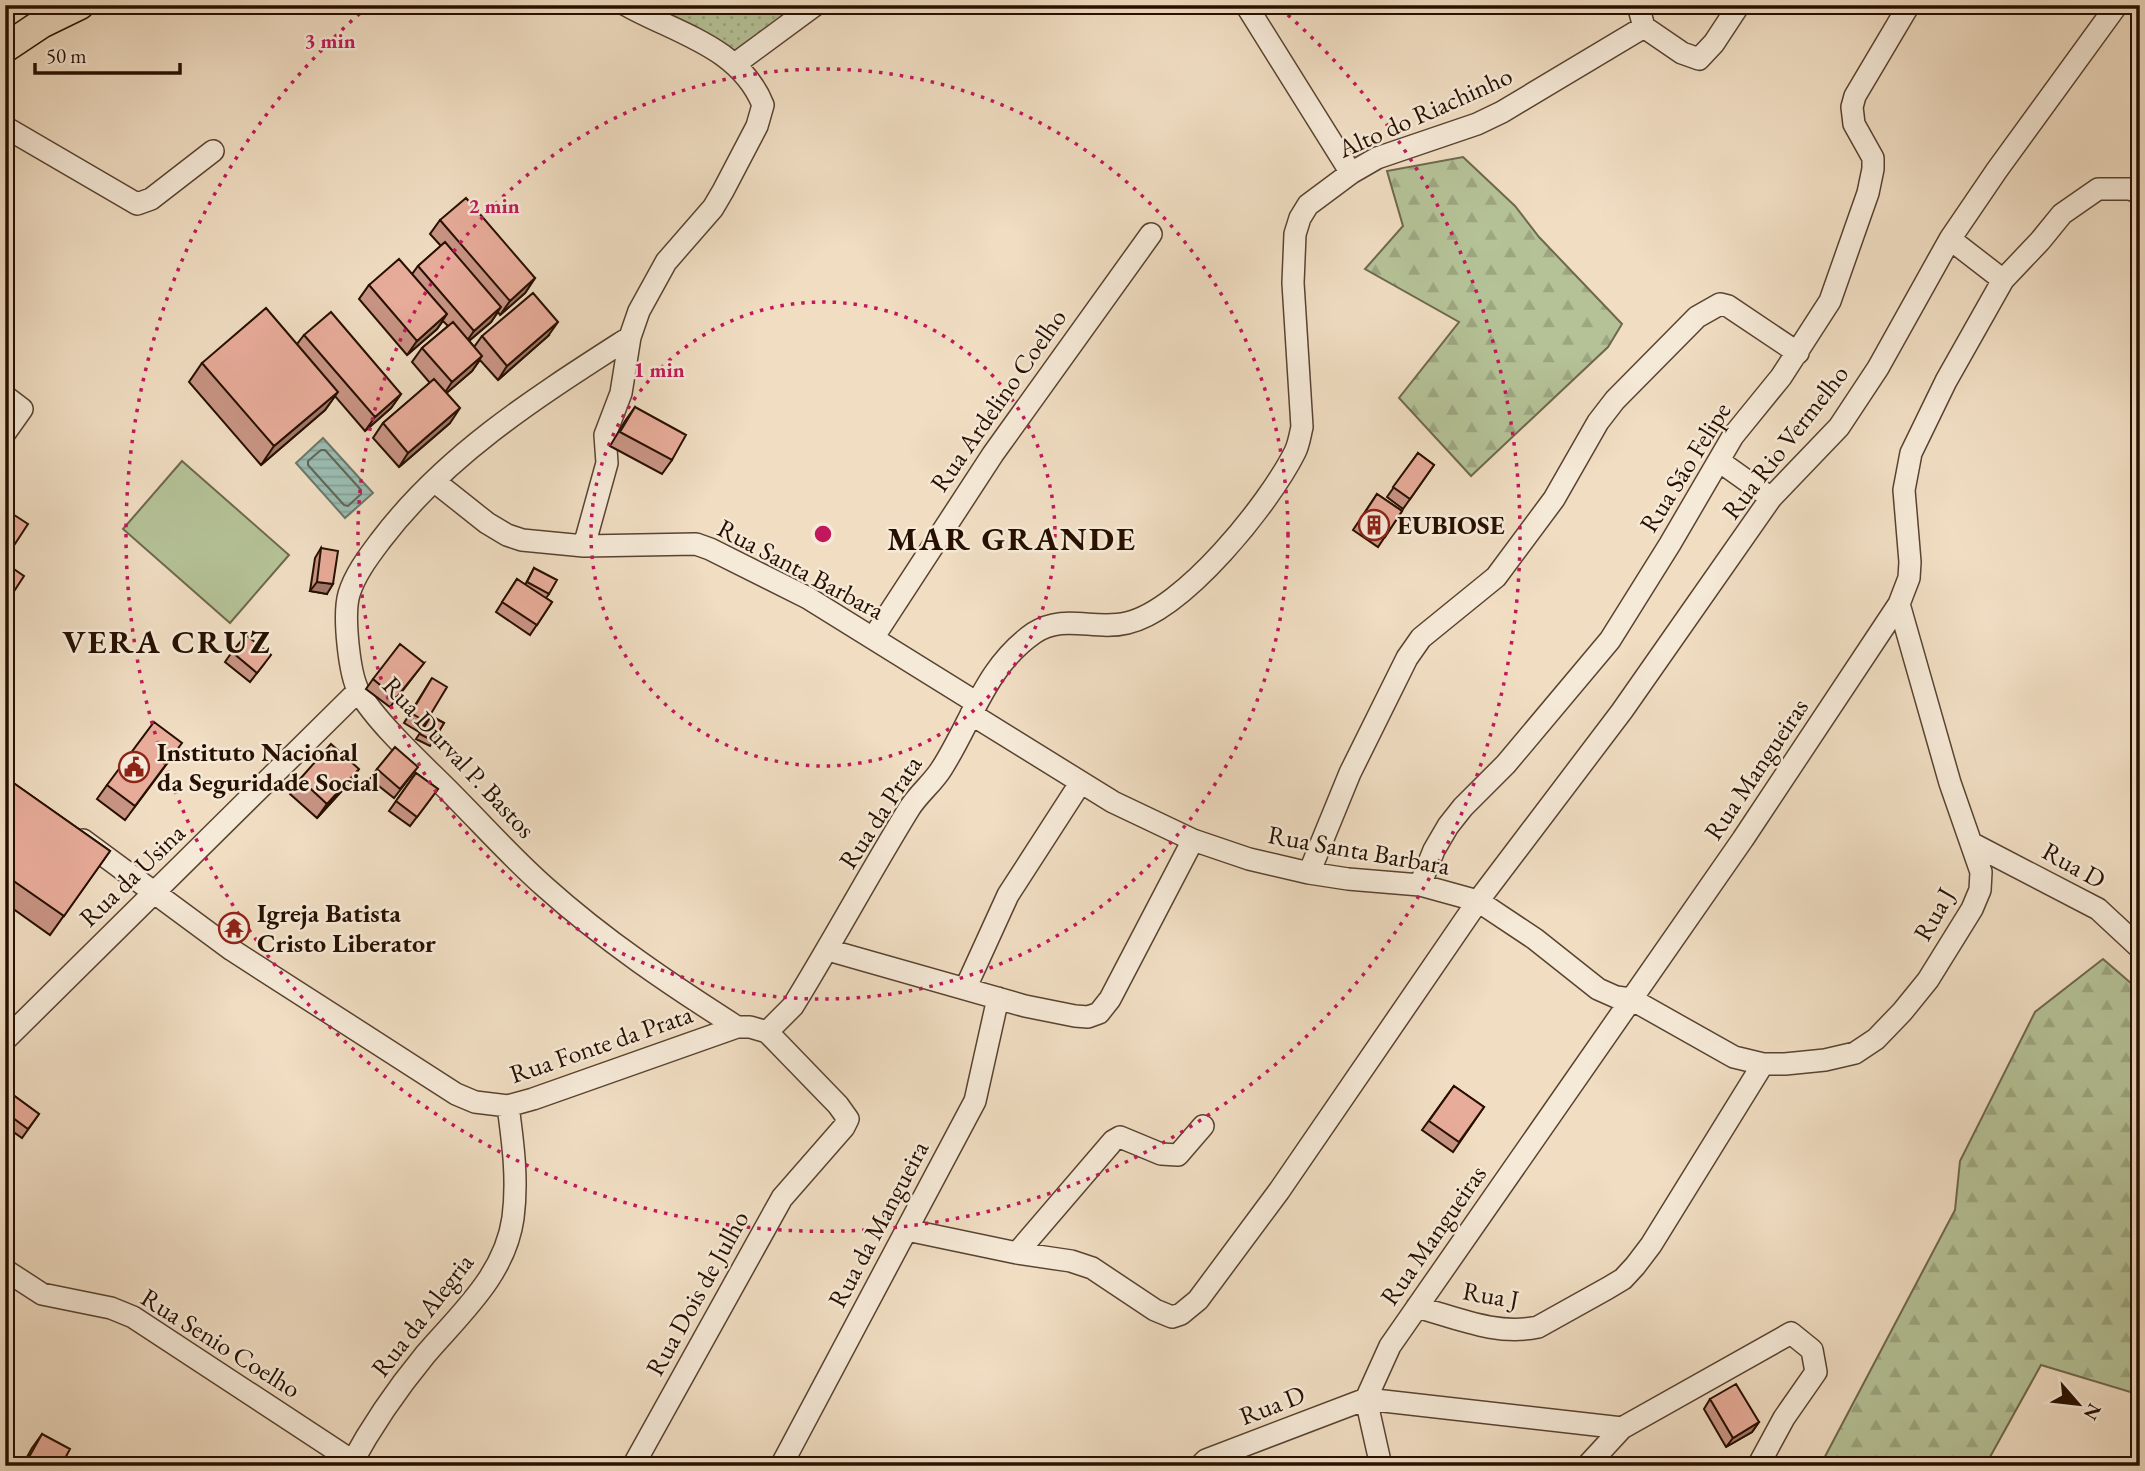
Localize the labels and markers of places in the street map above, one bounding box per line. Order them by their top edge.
building icon: EUBIOSE [1357,508,1391,542]
place label: EUBIOSE [1397,508,1505,542]
centre of rings [811,522,835,546]
place label: Instituto Nacional da Seguridade Social [157,735,379,799]
public building icon: Instituto Nacional da Seguridade Social [117,750,151,784]
place label: Igreja Batista Cristo Liberator [257,896,436,960]
temple icon: Igreja Batista Cristo Liberator [217,911,251,945]

